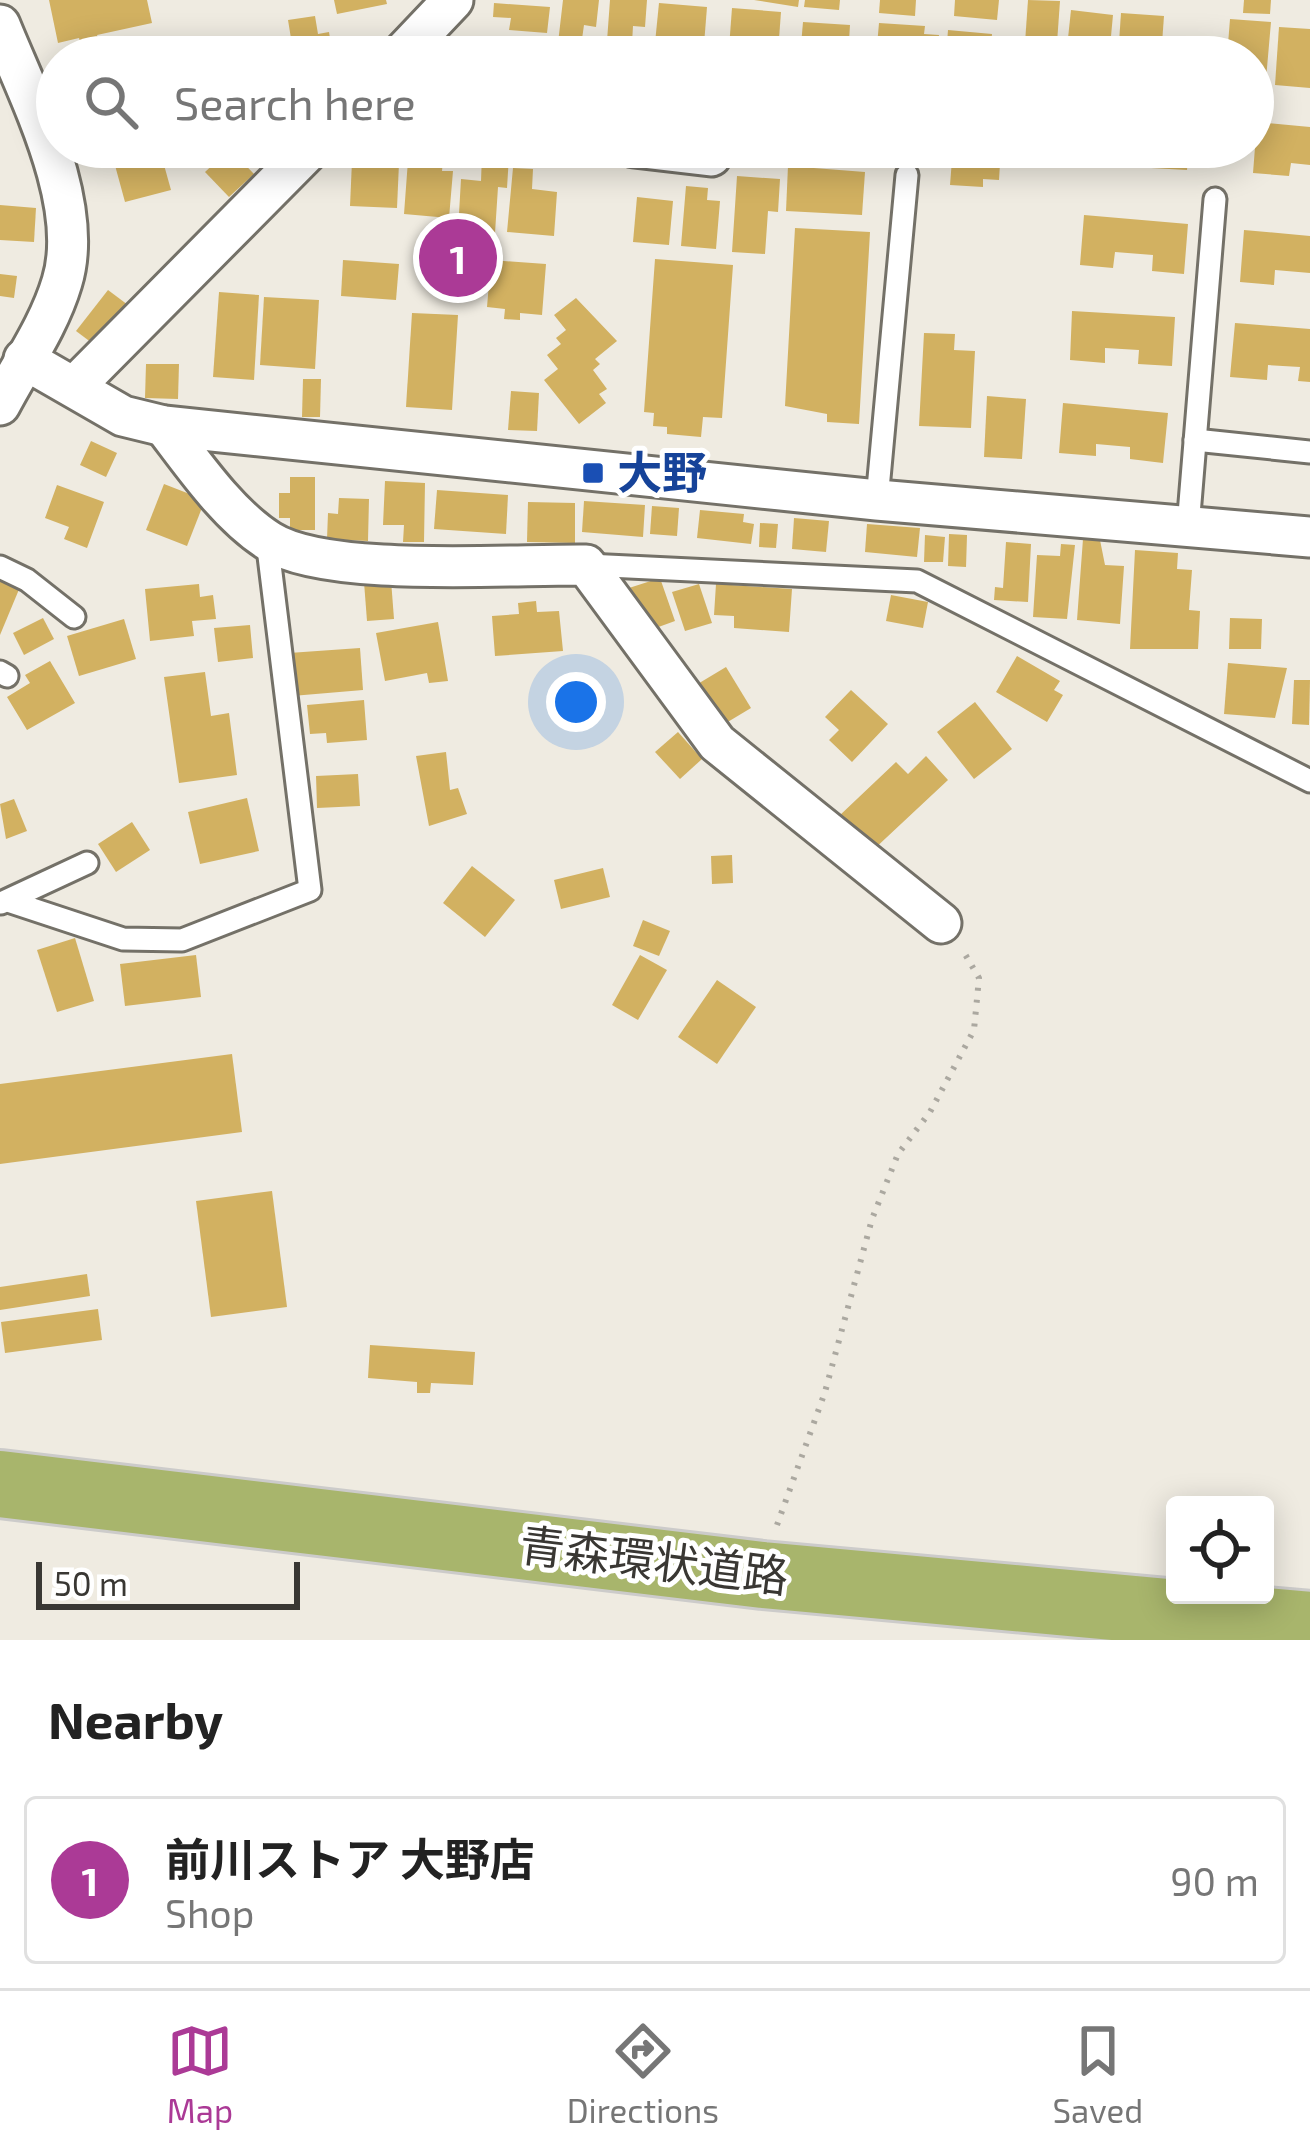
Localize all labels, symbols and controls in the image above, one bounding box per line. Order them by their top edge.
search box [36,36,1274,168]
icon: search [78,69,144,135]
text: Search here [174,75,416,129]
pin: 1 [419,213,497,303]
place label: 大野 [617,444,707,498]
marker: 大野 [580,460,606,486]
your location [546,672,606,732]
map controls [1166,1496,1274,1604]
button: locate [1166,1496,1274,1604]
street label: 青森環状道路 [517,1516,792,1602]
scale bar [36,1556,300,1609]
text: 50 m [54,1563,128,1603]
text: Nearby [48,1688,223,1749]
text: 前川ストア 大野店 [165,1831,535,1885]
text: 1 [82,1857,98,1904]
text: 90 m [1170,1857,1259,1904]
text: Shop [165,1889,254,1936]
tab: Map [167,2018,233,2130]
tab: Directions [567,2018,719,2130]
tab: Saved [1053,2018,1143,2130]

